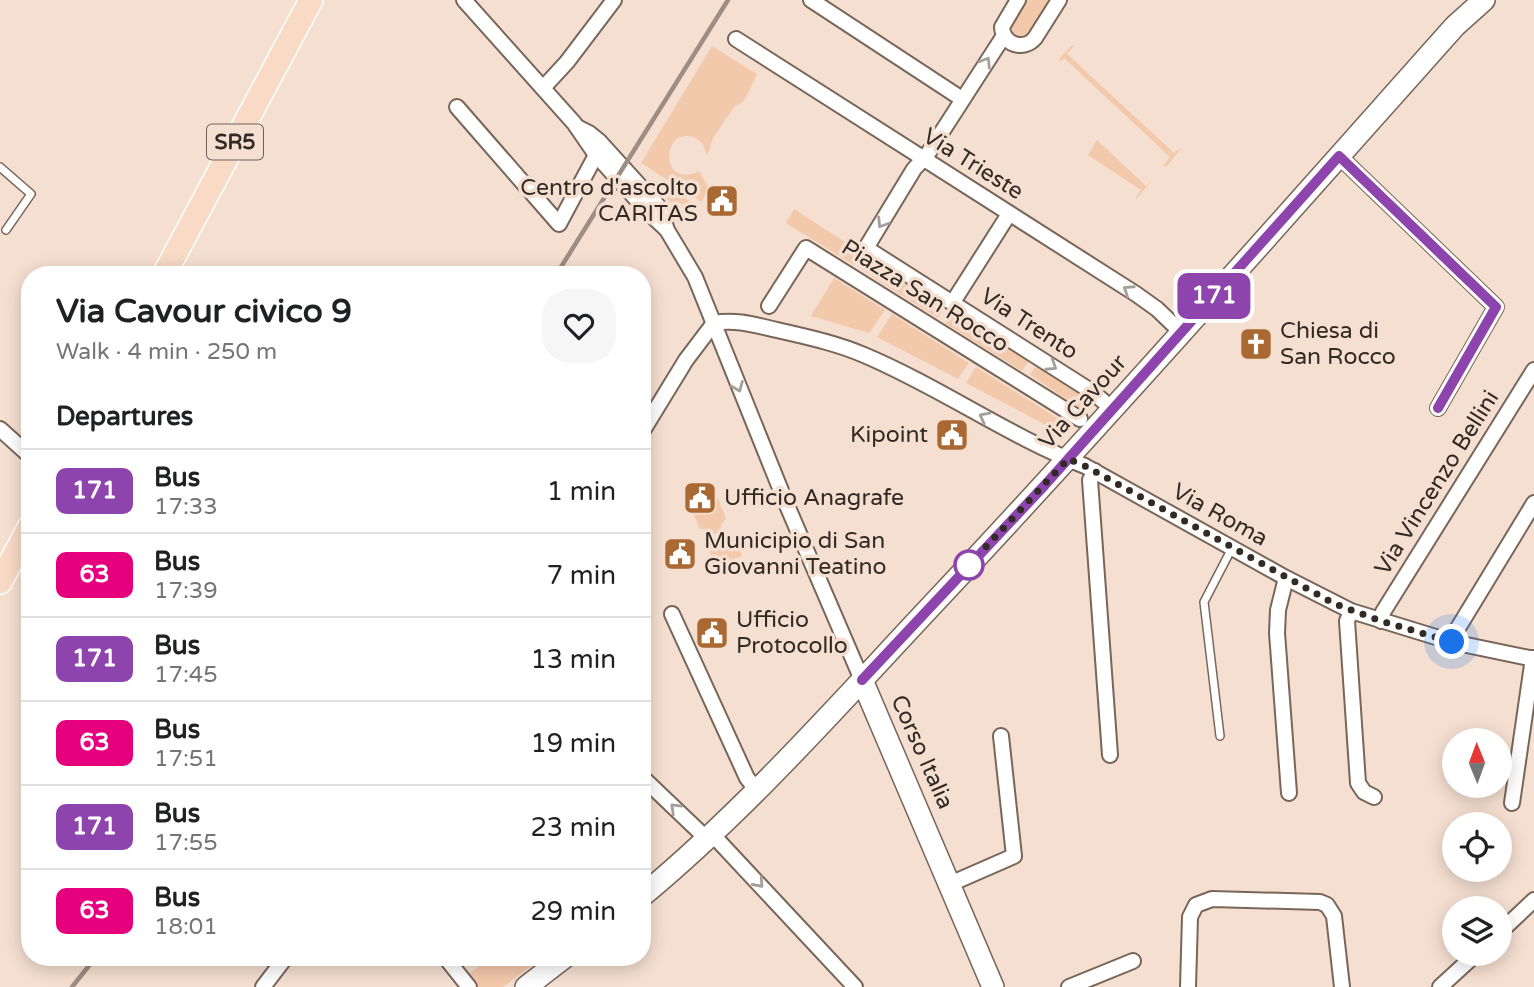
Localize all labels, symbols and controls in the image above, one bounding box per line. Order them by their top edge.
one-way arrow [978,56,991,69]
street label: Via Trieste [918,122,1028,206]
road number: SR5 [207,124,263,160]
place label: Centro d'ascolto CARITAS [520,174,698,228]
public building icon: Centro d'ascolto CARITAS [703,182,741,220]
one-way arrow [878,215,891,228]
street label: Piazza San Rocco [836,233,1014,359]
line badge: 171 [1174,273,1254,319]
text: 171 [1191,281,1237,310]
street label: Via Trento [975,282,1083,366]
one-way arrow [1123,285,1136,298]
button: heart [542,289,616,363]
text: Via Cavour civico 9 [56,292,352,331]
place label: Chiesa di San Rocco [1280,317,1396,371]
church icon: Chiesa di San Rocco [1237,325,1275,363]
text: Walk · 4 min · 250 m [56,338,277,366]
street label: Via Cavour [1033,349,1133,455]
one-way arrow [1044,357,1057,370]
one-way arrow [730,381,744,393]
street label: Via Vincenzo Bellini [1369,386,1505,580]
text: Departures [56,401,193,432]
one-way arrow [979,411,991,425]
public building icon: Kipoint [933,416,971,454]
place label: Kipoint [850,421,928,449]
text: Bus [154,462,200,493]
text: 171 [72,476,117,505]
text: 1 min [547,476,616,507]
street label: Via Roma [1167,477,1273,553]
public building icon: Ufficio Anagrafe [681,479,719,517]
place label: Ufficio Anagrafe [724,484,904,512]
text: 17:33 [154,493,218,521]
place label: Municipio di San Giovanni Teatino [704,527,886,581]
public building icon: Municipio di San Giovanni Teatino [661,535,699,573]
text: Bus [154,546,200,577]
unlabelled marker [954,550,984,580]
text: 63 [79,560,110,589]
text: 7 min [547,560,616,591]
text: 17:39 [154,577,218,605]
place label: Ufficio Protocollo [736,606,848,660]
public building icon: Ufficio Protocollo [693,614,731,652]
your location [1434,624,1469,659]
text: Bus [154,630,200,661]
text: 171 [72,644,117,673]
text: 13 min [530,644,616,675]
text: 17:45 [154,661,218,689]
street label: Corso Italia [884,691,960,813]
text: Bus [154,714,200,745]
text: 63 [79,728,110,757]
text: 19 min [530,728,616,759]
north arrow [1442,728,1512,798]
map controls [1442,728,1512,966]
text: 17:51 [154,745,218,773]
text: Bus [154,798,200,829]
one-way arrow [670,803,683,816]
text: 171 [72,812,117,841]
text: 23 min [530,812,616,843]
button: locate [1442,812,1512,882]
text: 17:55 [154,829,218,857]
one-way arrow [751,875,763,888]
text: Bus [154,882,200,913]
text: 63 [79,896,110,925]
text: 29 min [530,896,616,927]
button: layers [1442,896,1512,966]
text: 18:01 [154,913,218,941]

